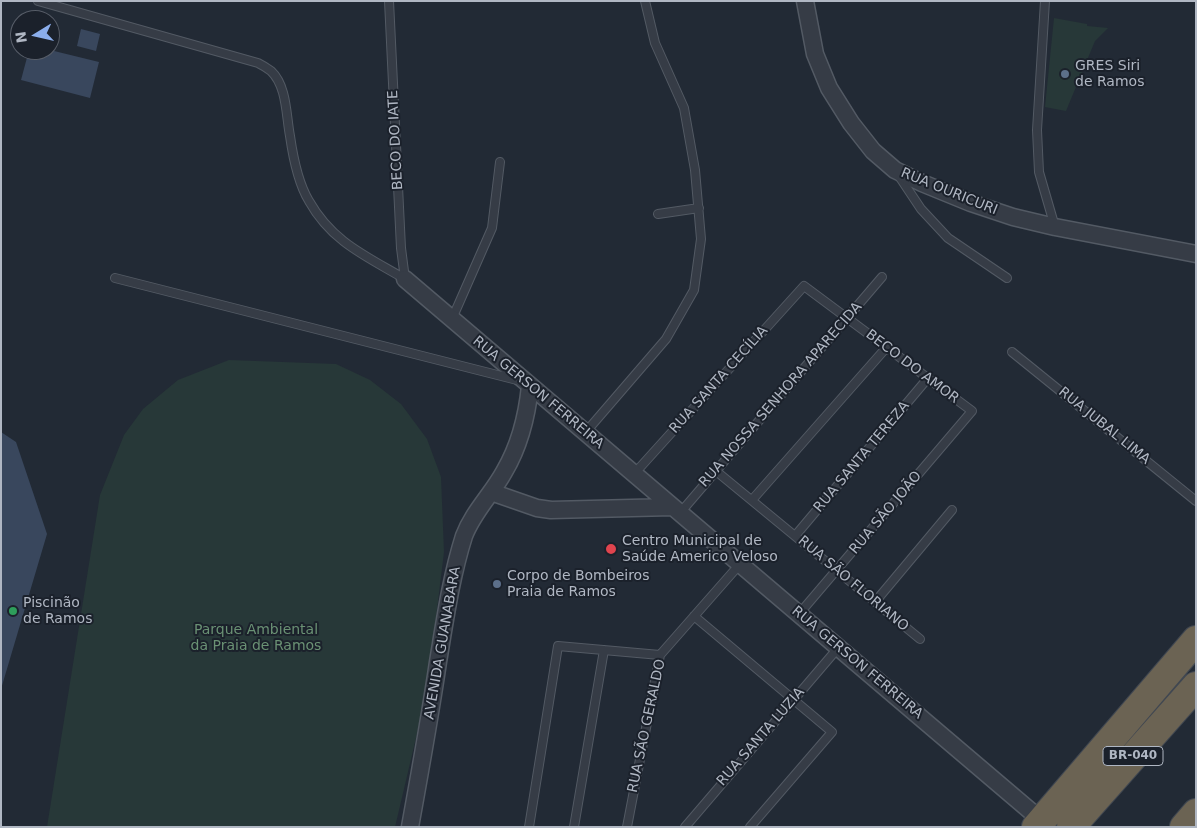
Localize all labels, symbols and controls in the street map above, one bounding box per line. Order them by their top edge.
north arrow [10,10,60,60]
text: N [12,30,30,44]
place label: GRES Siri de Ramos [1075,58,1144,90]
marker: GRES Siri de Ramos [1059,68,1071,80]
street label: BECO DO IATE [385,90,407,190]
street label: RUA OURICURI [898,165,1000,219]
street label: RUA NOSSA SENHORA APARECIDA [696,299,866,491]
street label: RUA SANTA CECÍLIA [666,323,772,437]
street label: BECO DO AMOR [862,326,962,408]
street label: RUA GERSON FERREIRA [469,333,607,453]
street label: RUA JUBAL LIMA [1055,384,1153,468]
street label: RUA SANTA TEREZA [811,398,913,516]
street label: RUA SÃO JOÃO [846,468,926,558]
place label: Centro Municipal de Saúde Americo Veloso [622,533,778,566]
street label: RUA SÃO FLORIANO [794,533,912,635]
marker: Centro Municipal de Saúde Americo Veloso [604,542,618,556]
street label: AVENIDA GUANABARA [421,565,465,721]
place label: Corpo de Bombeiros Praia de Ramos [507,568,649,600]
marker: Corpo de Bombeiros Praia de Ramos [491,578,503,590]
place label: Piscinão de Ramos [23,595,92,628]
street label: RUA GERSON FERREIRA [788,603,926,723]
marker: Piscinão de Ramos [7,605,19,617]
park label: Parque Ambiental da Praia de Ramos [191,622,321,654]
street label: RUA SÃO GERALDO [625,658,669,794]
street label: RUA SANTA LUZIA [714,684,808,790]
road number: BR-040 [1103,746,1163,766]

